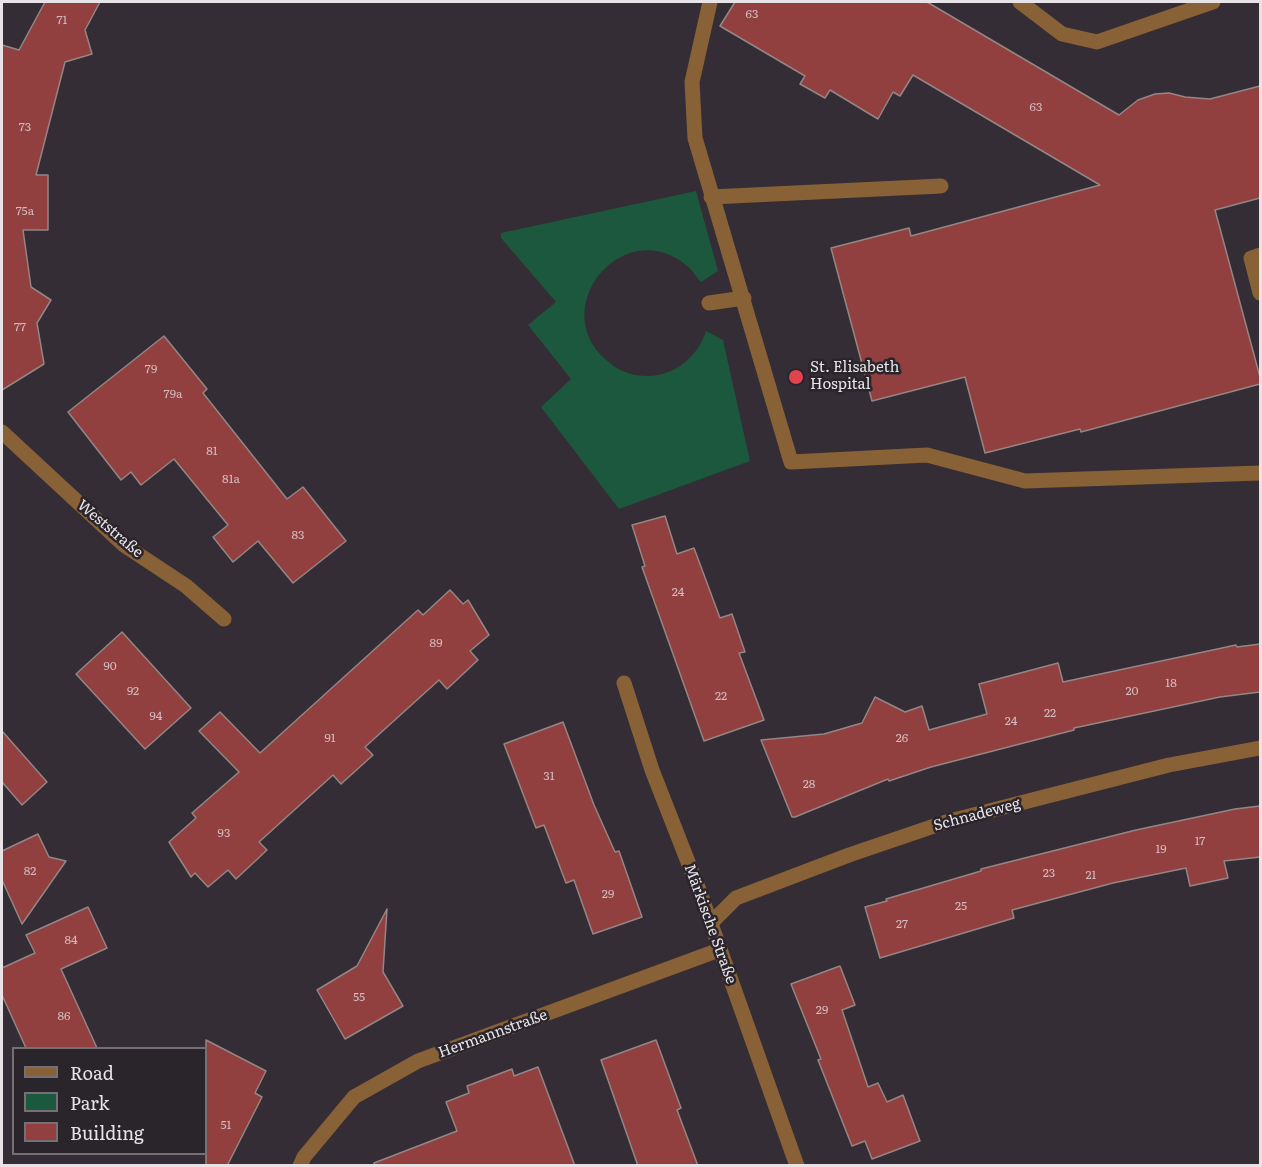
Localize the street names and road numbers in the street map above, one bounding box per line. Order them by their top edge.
street label: Weststraße [73,496,147,562]
street label: Schnadeweg [931,795,1023,835]
street label: Märkische Straße [680,862,740,986]
street label: Hermannstraße [436,1006,550,1062]

